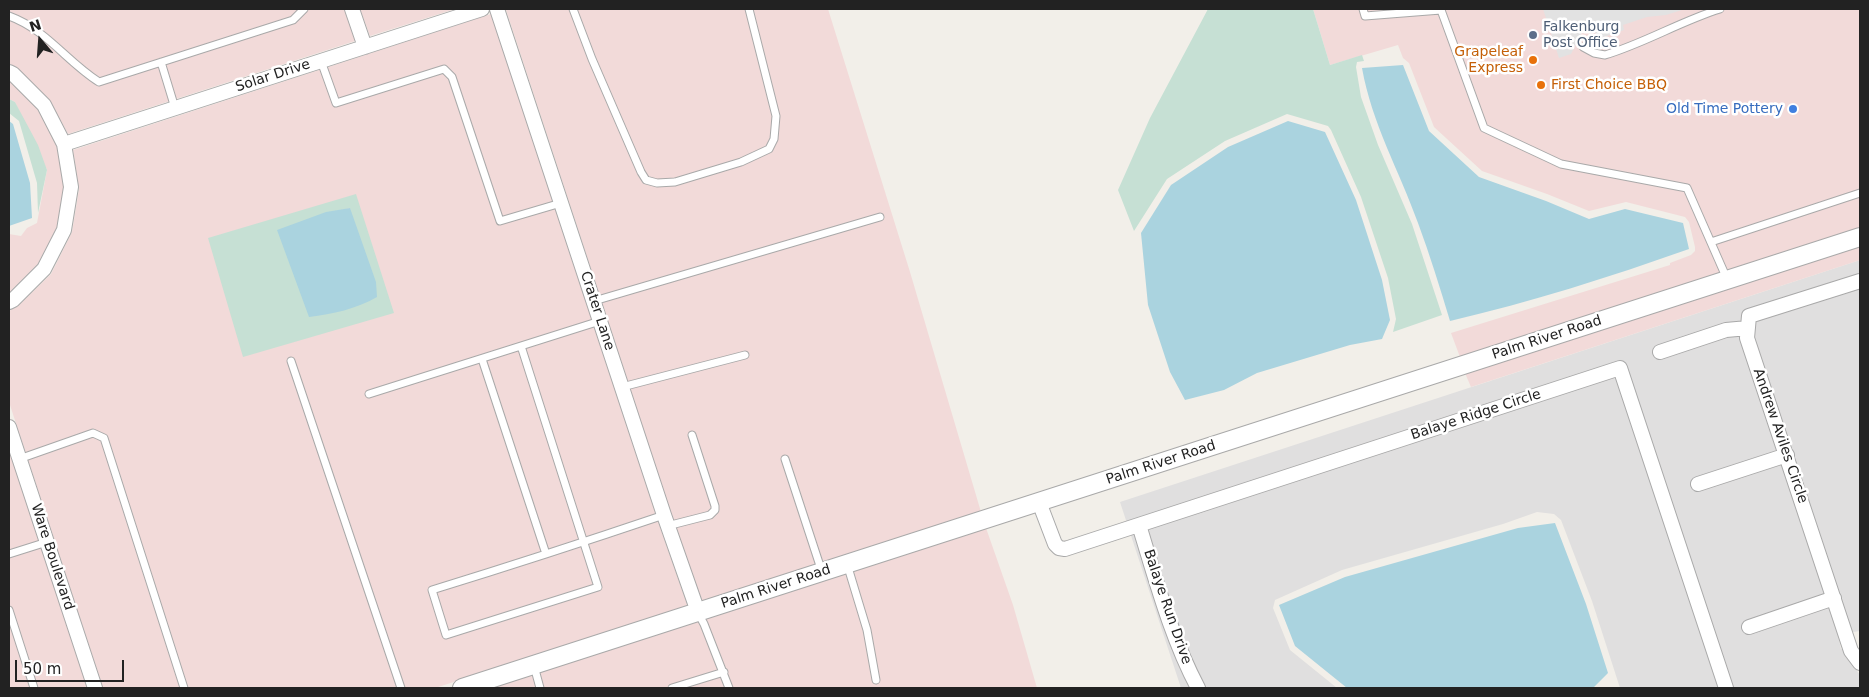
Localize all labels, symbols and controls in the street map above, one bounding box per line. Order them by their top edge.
north arrow [15,15,65,65]
text: N [27,16,43,35]
place label: Falkenburg Post Office [1543,19,1619,52]
marker: Falkenburg Post Office [1527,29,1539,41]
place label: Grapeleaf Express [1454,44,1523,76]
marker: Grapeleaf Express [1527,54,1539,66]
street label: Solar Drive [234,56,312,96]
place label: First Choice BBQ [1551,77,1667,93]
marker: First Choice BBQ [1535,79,1547,91]
place label: Old Time Pottery [1666,101,1783,117]
marker: Old Time Pottery [1787,103,1799,115]
street label: Crater Lane [576,269,618,353]
street label: Palm River Road [1490,312,1604,364]
street label: Andrew Aviles Circle [1749,366,1811,506]
street label: Balaye Ridge Circle [1409,386,1543,444]
street label: Palm River Road [1104,437,1218,489]
street label: Ware Boulevard [27,502,77,612]
street label: Balaye Run Drive [1139,547,1195,667]
street label: Palm River Road [719,561,833,613]
scale bar [18,650,126,682]
text: 50 m [23,660,61,678]

